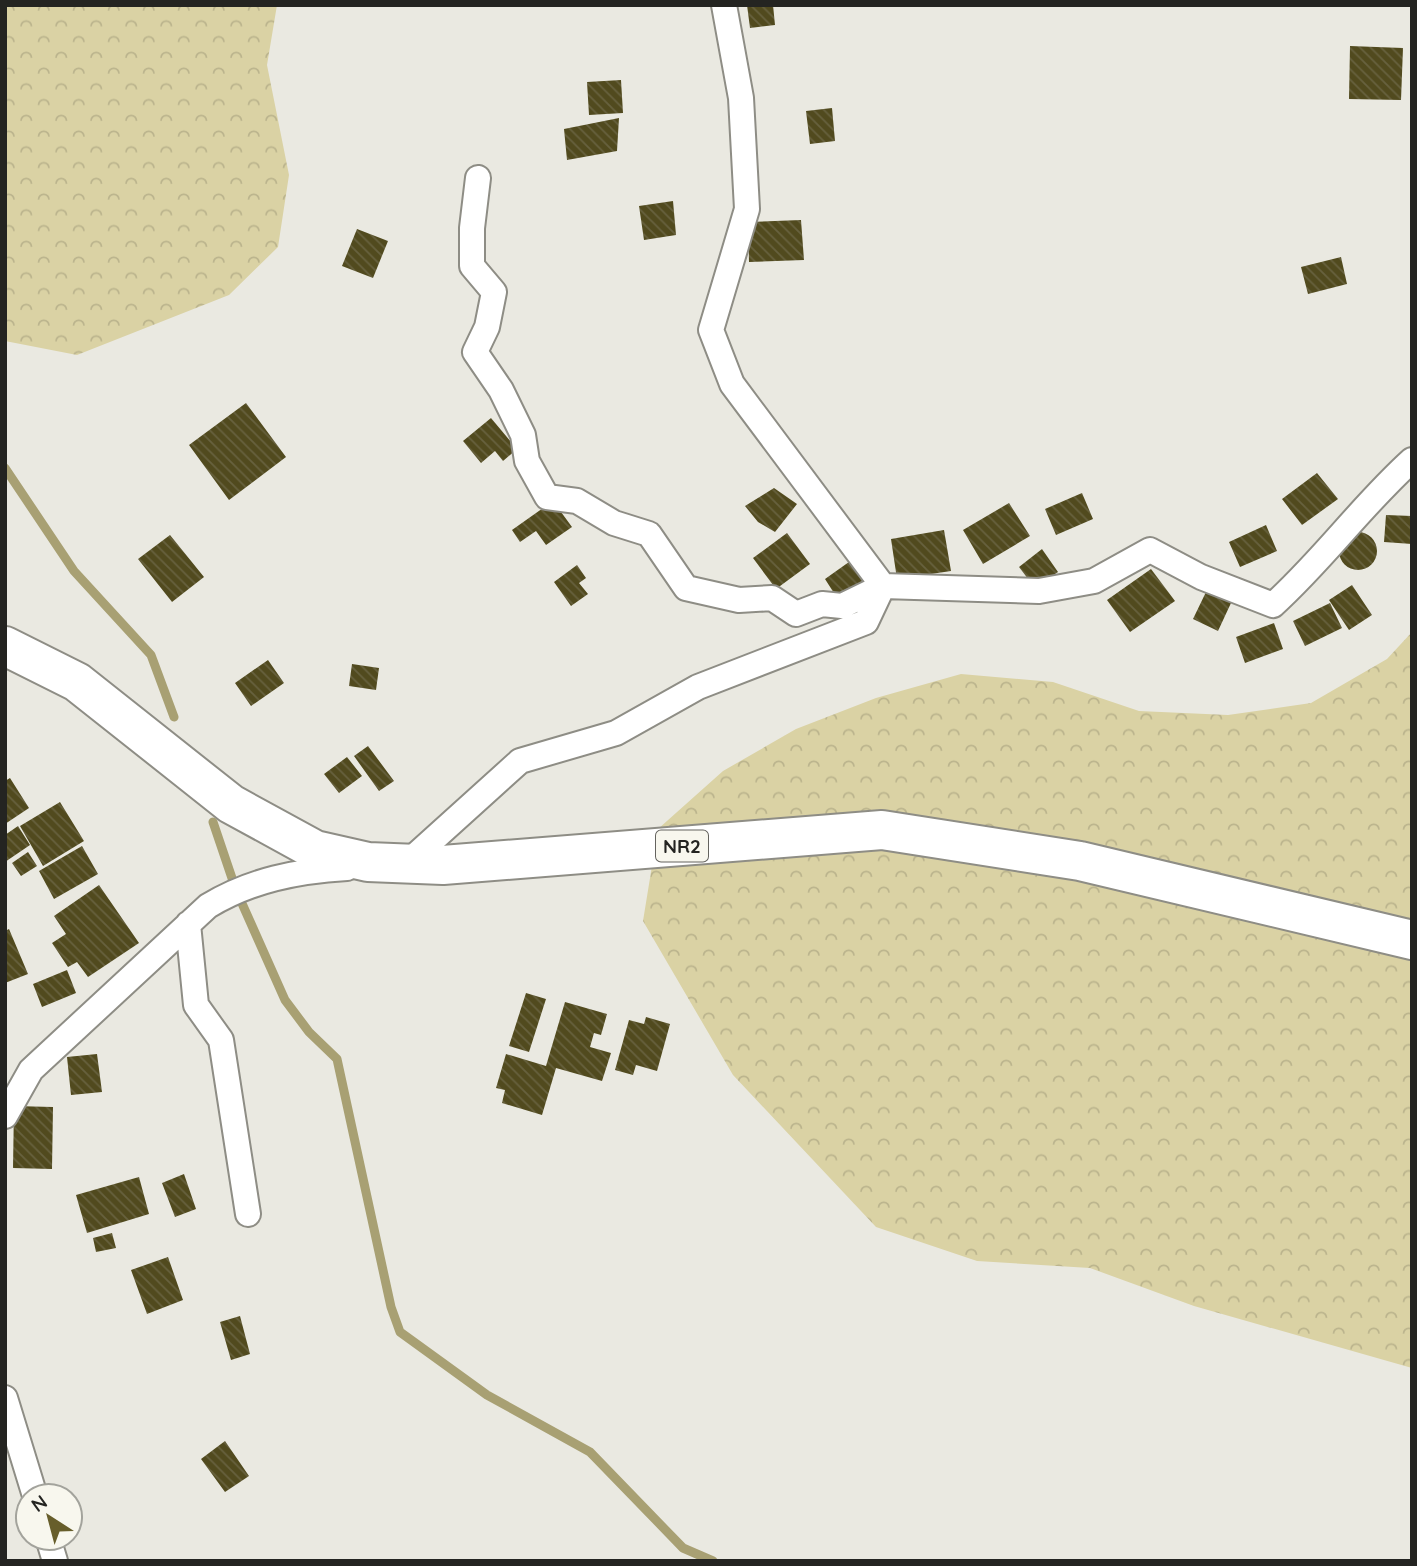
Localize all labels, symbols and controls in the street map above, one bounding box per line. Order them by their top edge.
road number: NR2 [656,831,708,862]
north arrow [14,1482,84,1552]
text: N [26,1489,52,1517]

